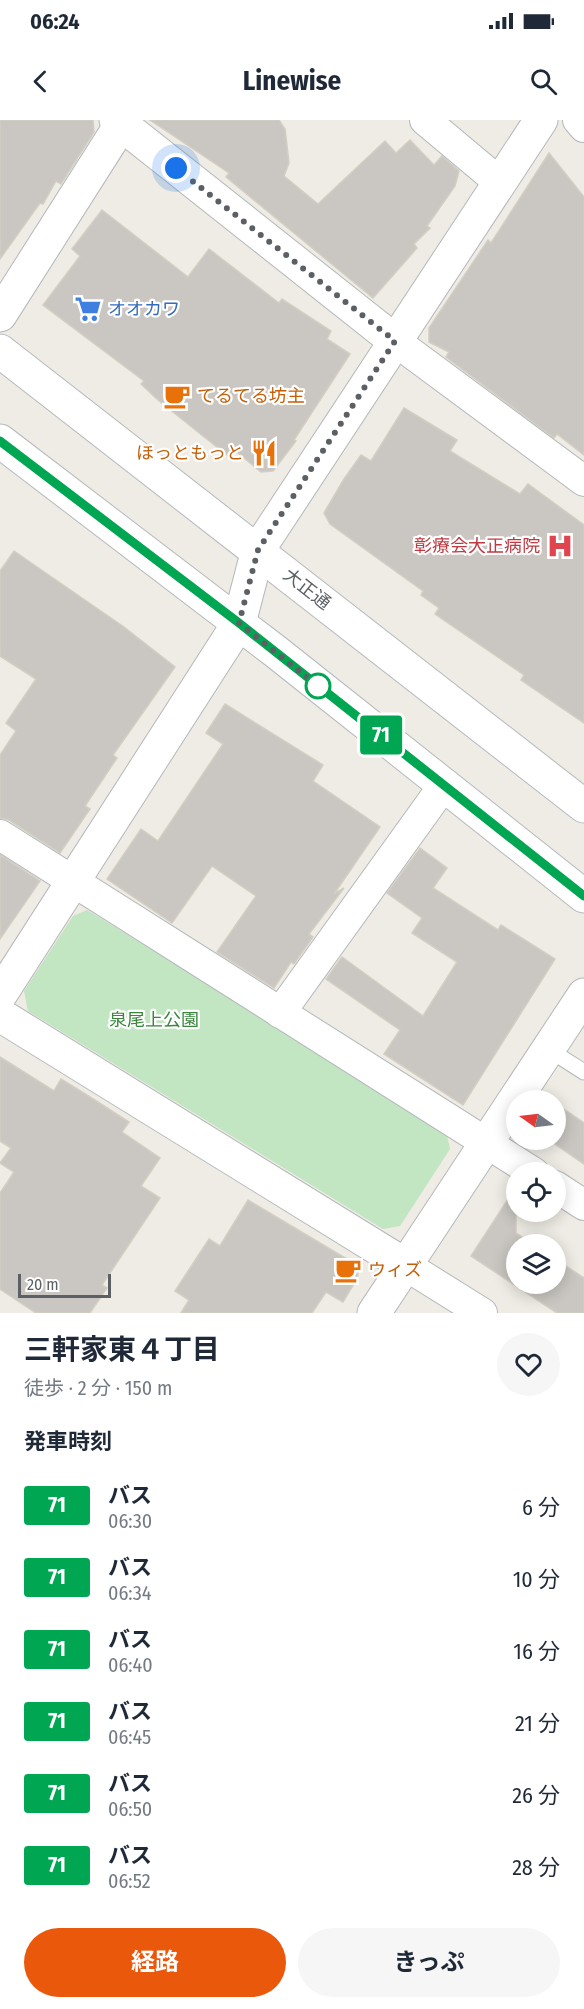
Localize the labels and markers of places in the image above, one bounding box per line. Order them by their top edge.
supermarket icon: オオカワ [73,294,103,324]
place label: オオカワ [108,298,180,320]
cafe icon: てるてる坊主 [162,381,192,411]
place label: てるてる坊主 [197,385,305,407]
restaurant icon: ほっともっと [249,438,279,468]
place label: ほっともっと [136,442,244,464]
hospital icon: 彰療会大正病院 [545,531,575,561]
place label: 彰療会大正病院 [414,535,540,557]
unlabelled marker [305,673,331,699]
cafe icon: ウィズ [333,1255,363,1285]
place label: ウィズ [368,1259,422,1281]

